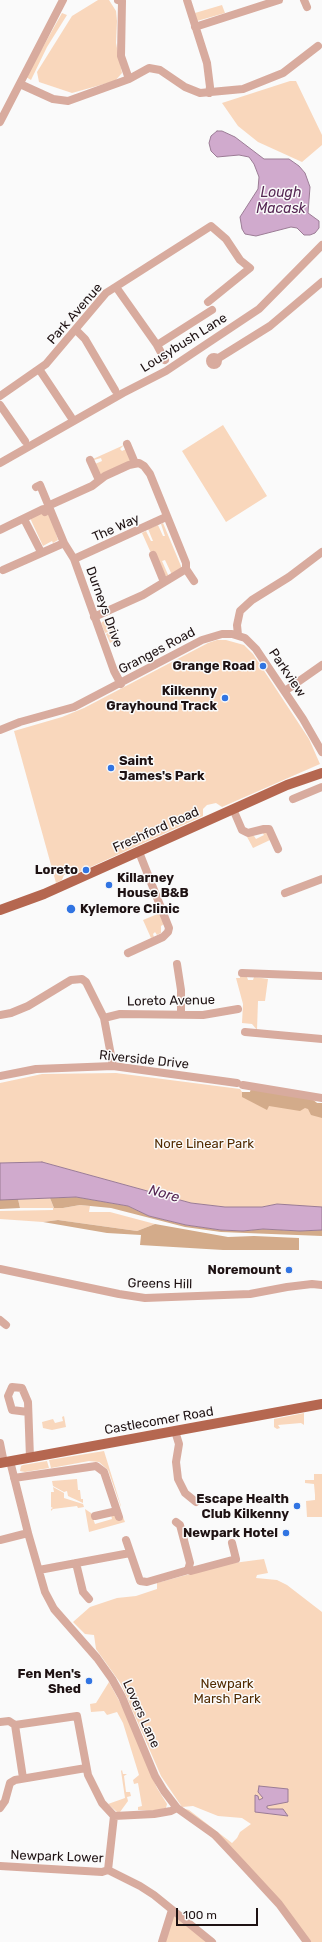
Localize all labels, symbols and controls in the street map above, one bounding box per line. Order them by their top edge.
water label: Lough Macask [256,185,306,218]
street label: Park Avenue [44,280,106,348]
street label: Lousybush Lane [138,310,230,376]
street label: The Way [90,511,142,545]
street label: Durneys Drive [82,565,126,649]
street label: Granges Road [116,624,198,678]
street label: Parkview [265,646,309,700]
place label: Grange Road [172,658,255,674]
marker: Grange Road [258,661,268,671]
place label: Kilkenny Grayhound Track [106,683,217,714]
marker: Kilkenny Grayhound Track [220,693,230,703]
place label: Saint James's Park [119,753,205,784]
marker: Saint James's Park [106,763,116,773]
street label: Freshford Road [110,804,202,856]
place label: Loreto [35,862,78,878]
marker: Loreto [81,865,91,875]
place label: Killarney House B&B [117,870,189,901]
marker: Killarney House B&B [104,880,114,890]
place label: Kylemore Clinic [80,901,180,917]
marker: Kylemore Clinic [65,903,77,915]
street label: Loreto Avenue [127,992,215,1010]
street label: Riverside Drive [98,1048,190,1072]
park label: Nore Linear Park [154,1136,254,1152]
water label: Nore [147,1182,181,1206]
place label: Noremount [208,1262,281,1278]
marker: Noremount [284,1265,294,1275]
street label: Greens Hill [128,1276,192,1292]
street label: Castlecomer Road [103,1404,215,1438]
place label: Escape Health Club Kilkenny [196,1491,289,1522]
marker: Escape Health Club Kilkenny [292,1501,302,1511]
place label: Newpark Hotel [183,1525,278,1541]
marker: Newpark Hotel [281,1528,291,1538]
place label: Fen Men's Shed [18,1666,81,1697]
marker: Fen Men's Shed [84,1676,94,1686]
park label: Newpark Marsh Park [193,1676,261,1707]
street label: Lovers Lane [119,1677,163,1751]
street label: Newpark Lower [10,1848,104,1866]
scale bar [178,1900,260,1926]
text: 100 m [183,1908,217,1922]

